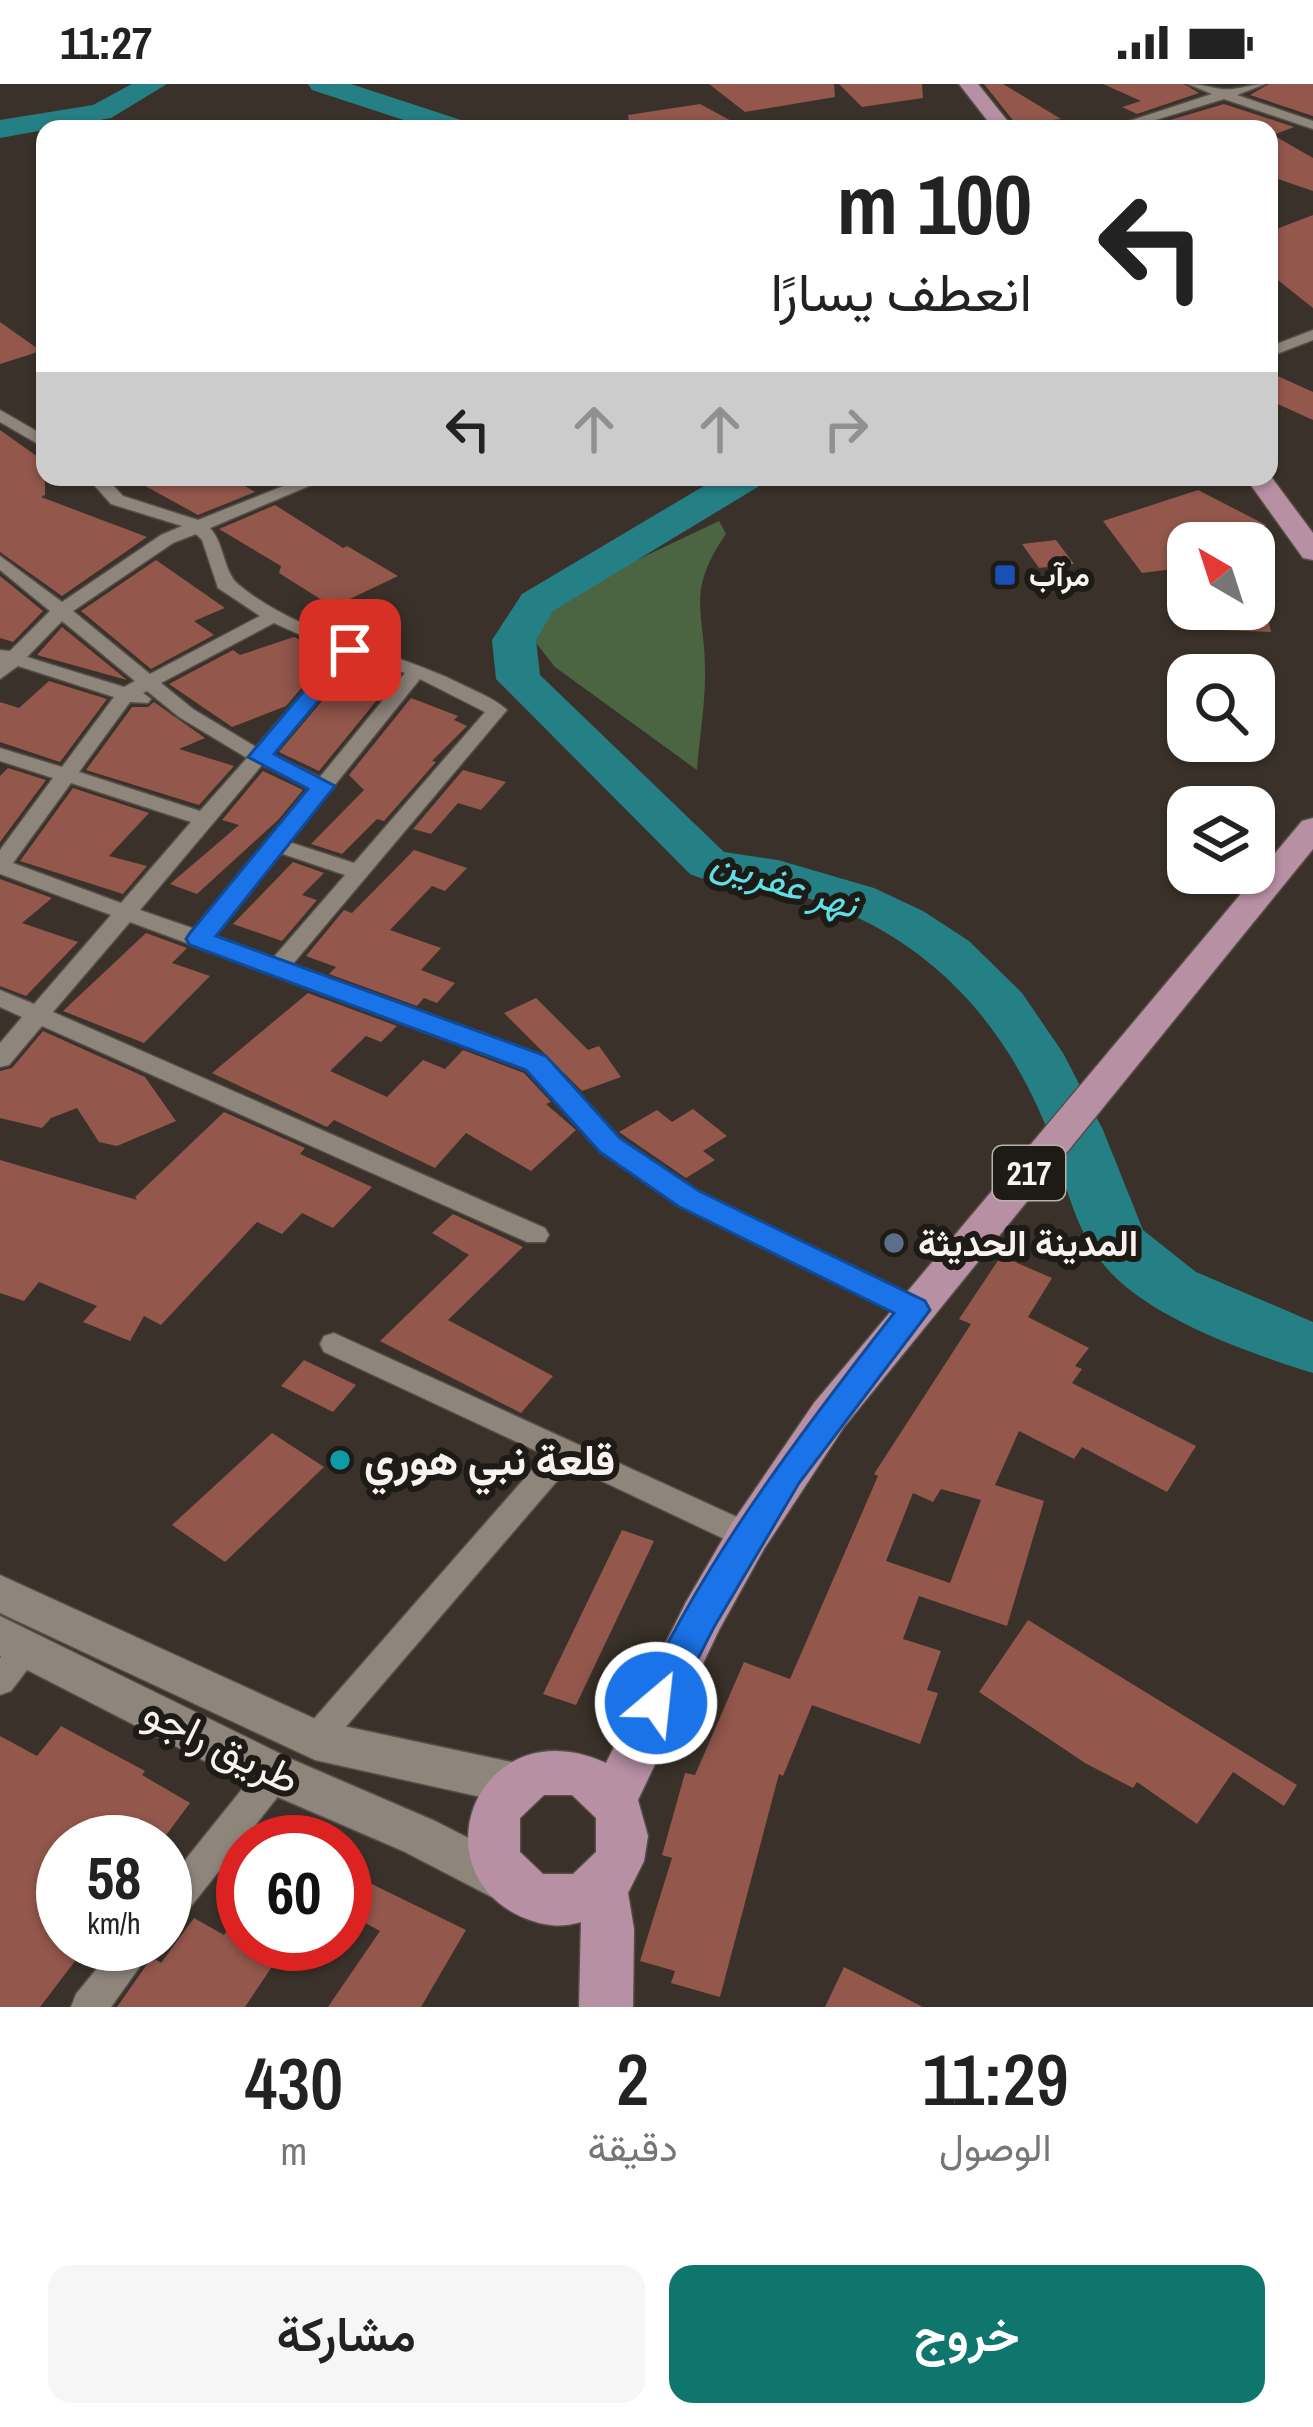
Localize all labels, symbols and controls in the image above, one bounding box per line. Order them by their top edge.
text: 11:27 [60,12,152,73]
text: 100 m [837,147,1032,260]
icon: left [1074,168,1230,324]
text: انعطف يسارًا [770,255,1032,328]
icon: left [435,396,501,462]
icon: ahead [561,396,627,462]
icon: ahead [687,396,753,462]
icon: right [813,396,879,462]
north arrow [1167,522,1275,630]
map controls [1167,522,1275,894]
place label: مرآب [1029,555,1090,595]
marker: مرآب [992,562,1018,588]
pin [299,599,401,701]
icon: arrive [317,617,383,683]
button: search [1167,654,1275,762]
button: layers [1167,786,1275,894]
water label: نهر عفرين [705,834,867,931]
road number: 217 [993,1146,1065,1200]
place label: المدينة الحديثة [918,1219,1138,1267]
marker: المدينة الحديثة [881,1230,907,1256]
place label: قلعة نبي هوري [364,1432,615,1495]
marker: قلعة نبي هوري [327,1447,353,1473]
position arrow [593,1640,719,1766]
street label: طريق راجو [135,1683,309,1807]
speed limit sign: 60 [216,1815,372,1971]
text: 58 [87,1837,141,1918]
text: km/h [87,1903,141,1943]
text: 2 [616,2030,649,2127]
text: 11:29 [922,2030,1069,2127]
text: 430 [244,2034,343,2131]
text: دقيقة [587,2121,678,2173]
text: الوصول [939,2121,1052,2173]
text: m [280,2125,307,2177]
button: مشاركة [48,2265,645,2403]
button: خروج [669,2265,1265,2403]

